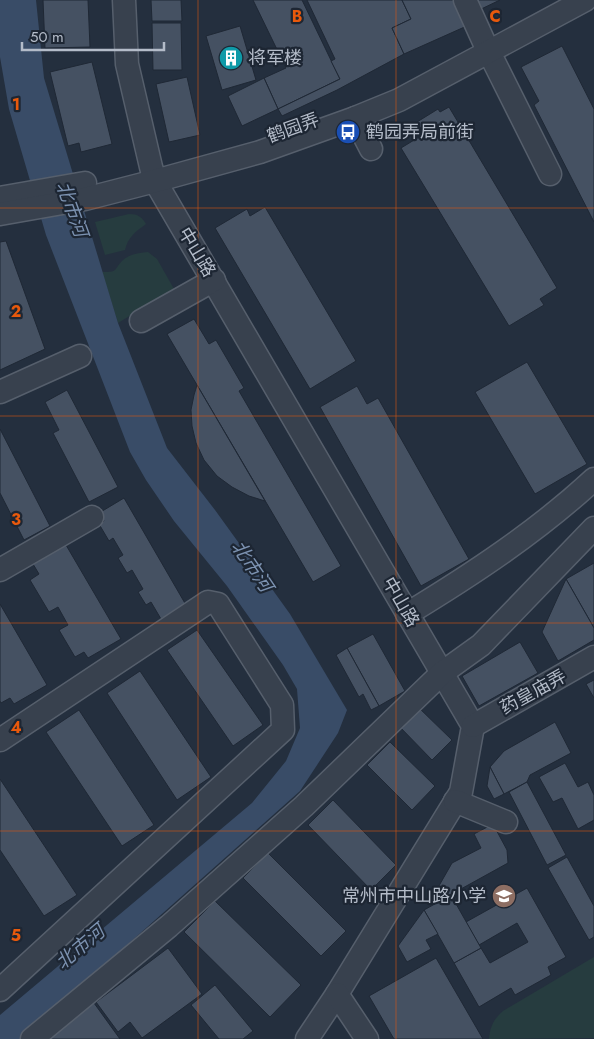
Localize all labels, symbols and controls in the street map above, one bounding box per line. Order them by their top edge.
text: B [292,5,302,28]
text: C [489,5,501,28]
scale bar [22,20,165,52]
text: 50 m [30,26,64,48]
building icon: 将军楼 [218,45,244,71]
place label: 将军楼 [248,45,302,71]
text: 1 [12,93,20,116]
street label: 鹤园弄 [263,107,323,149]
bus stop icon: 鹤园弄局前街 [335,119,361,145]
place label: 鹤园弄局前街 [366,119,474,145]
water label: 北市河 [50,178,96,244]
street label: 中山路 [172,222,222,282]
text: 2 [11,300,21,323]
text: 3 [11,508,21,531]
water label: 北市河 [225,535,281,600]
street label: 中山路 [376,572,426,632]
street label: 药皇庙弄 [495,663,571,721]
text: 4 [10,716,22,739]
place label: 常州市中山路小学 [342,883,486,909]
school or university icon: 常州市中山路小学 [491,883,517,909]
water label: 北市河 [49,916,114,976]
text: 5 [11,924,21,947]

